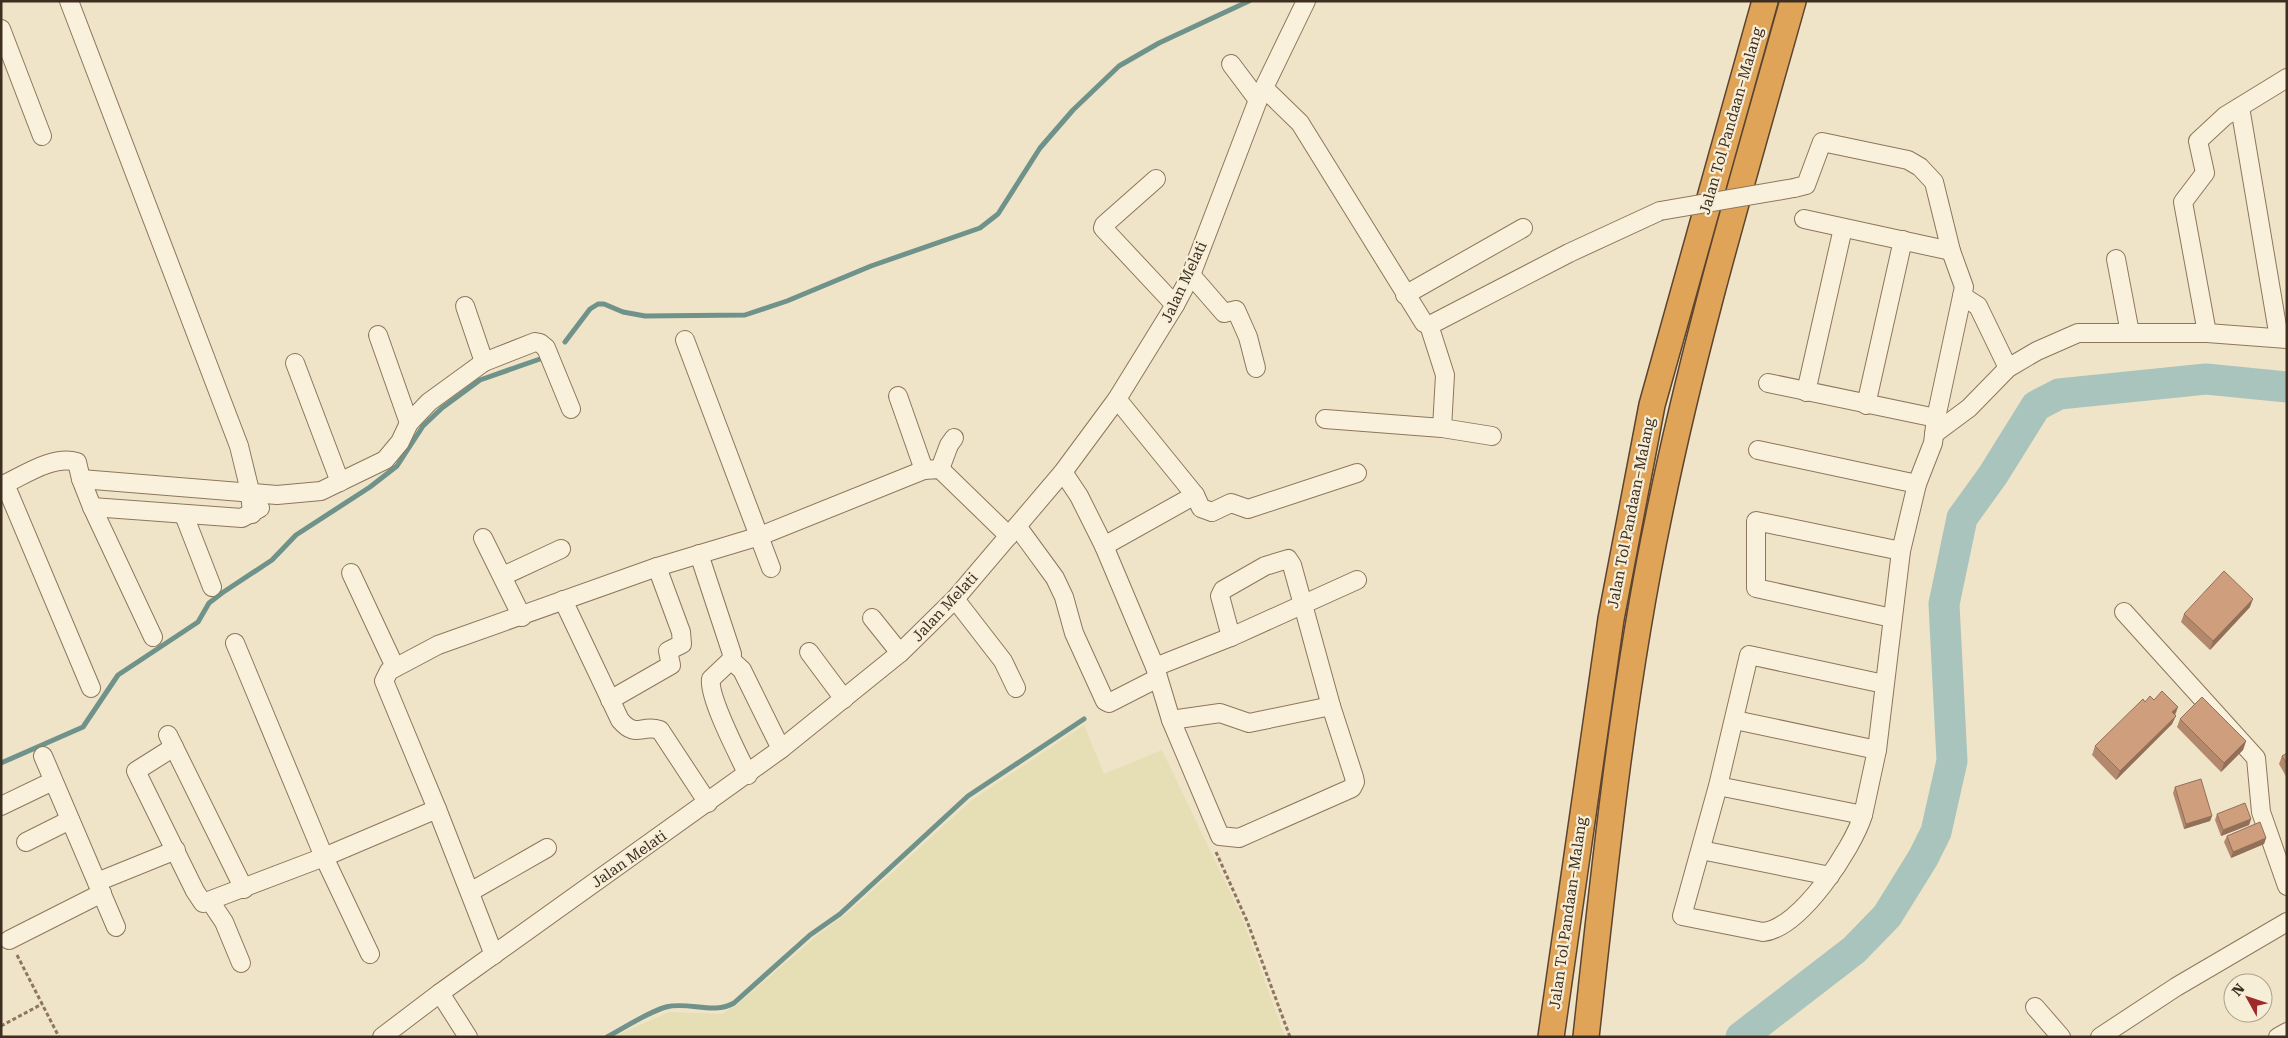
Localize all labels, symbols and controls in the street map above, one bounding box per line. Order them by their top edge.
street label: Jalan Tol Pandaan–Malang [1696,25,1767,217]
street label: Jalan Melati [1157,238,1211,326]
street label: Jalan Tol Pandaan–Malang [1604,416,1658,610]
street label: Jalan Melati [909,569,982,645]
street label: Jalan Tol Pandaan–Malang [1546,815,1590,1010]
street label: Jalan Melati [588,826,670,892]
north arrow [2223,973,2273,1023]
text: N [2228,980,2248,999]

